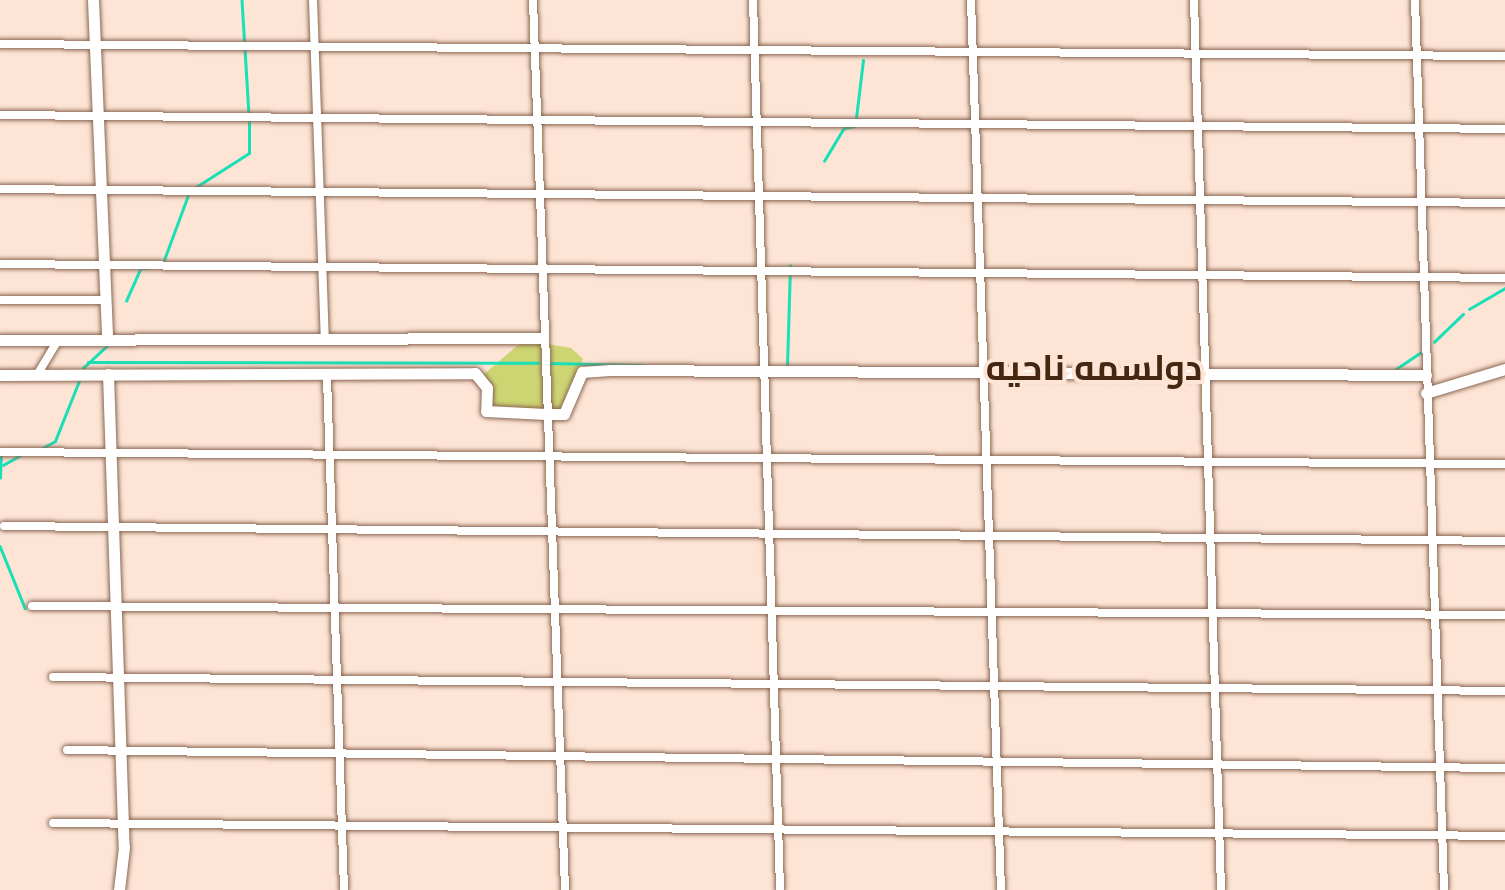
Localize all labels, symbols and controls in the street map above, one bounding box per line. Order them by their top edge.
district label: دولسمه ناحیه [986,347,1202,389]

